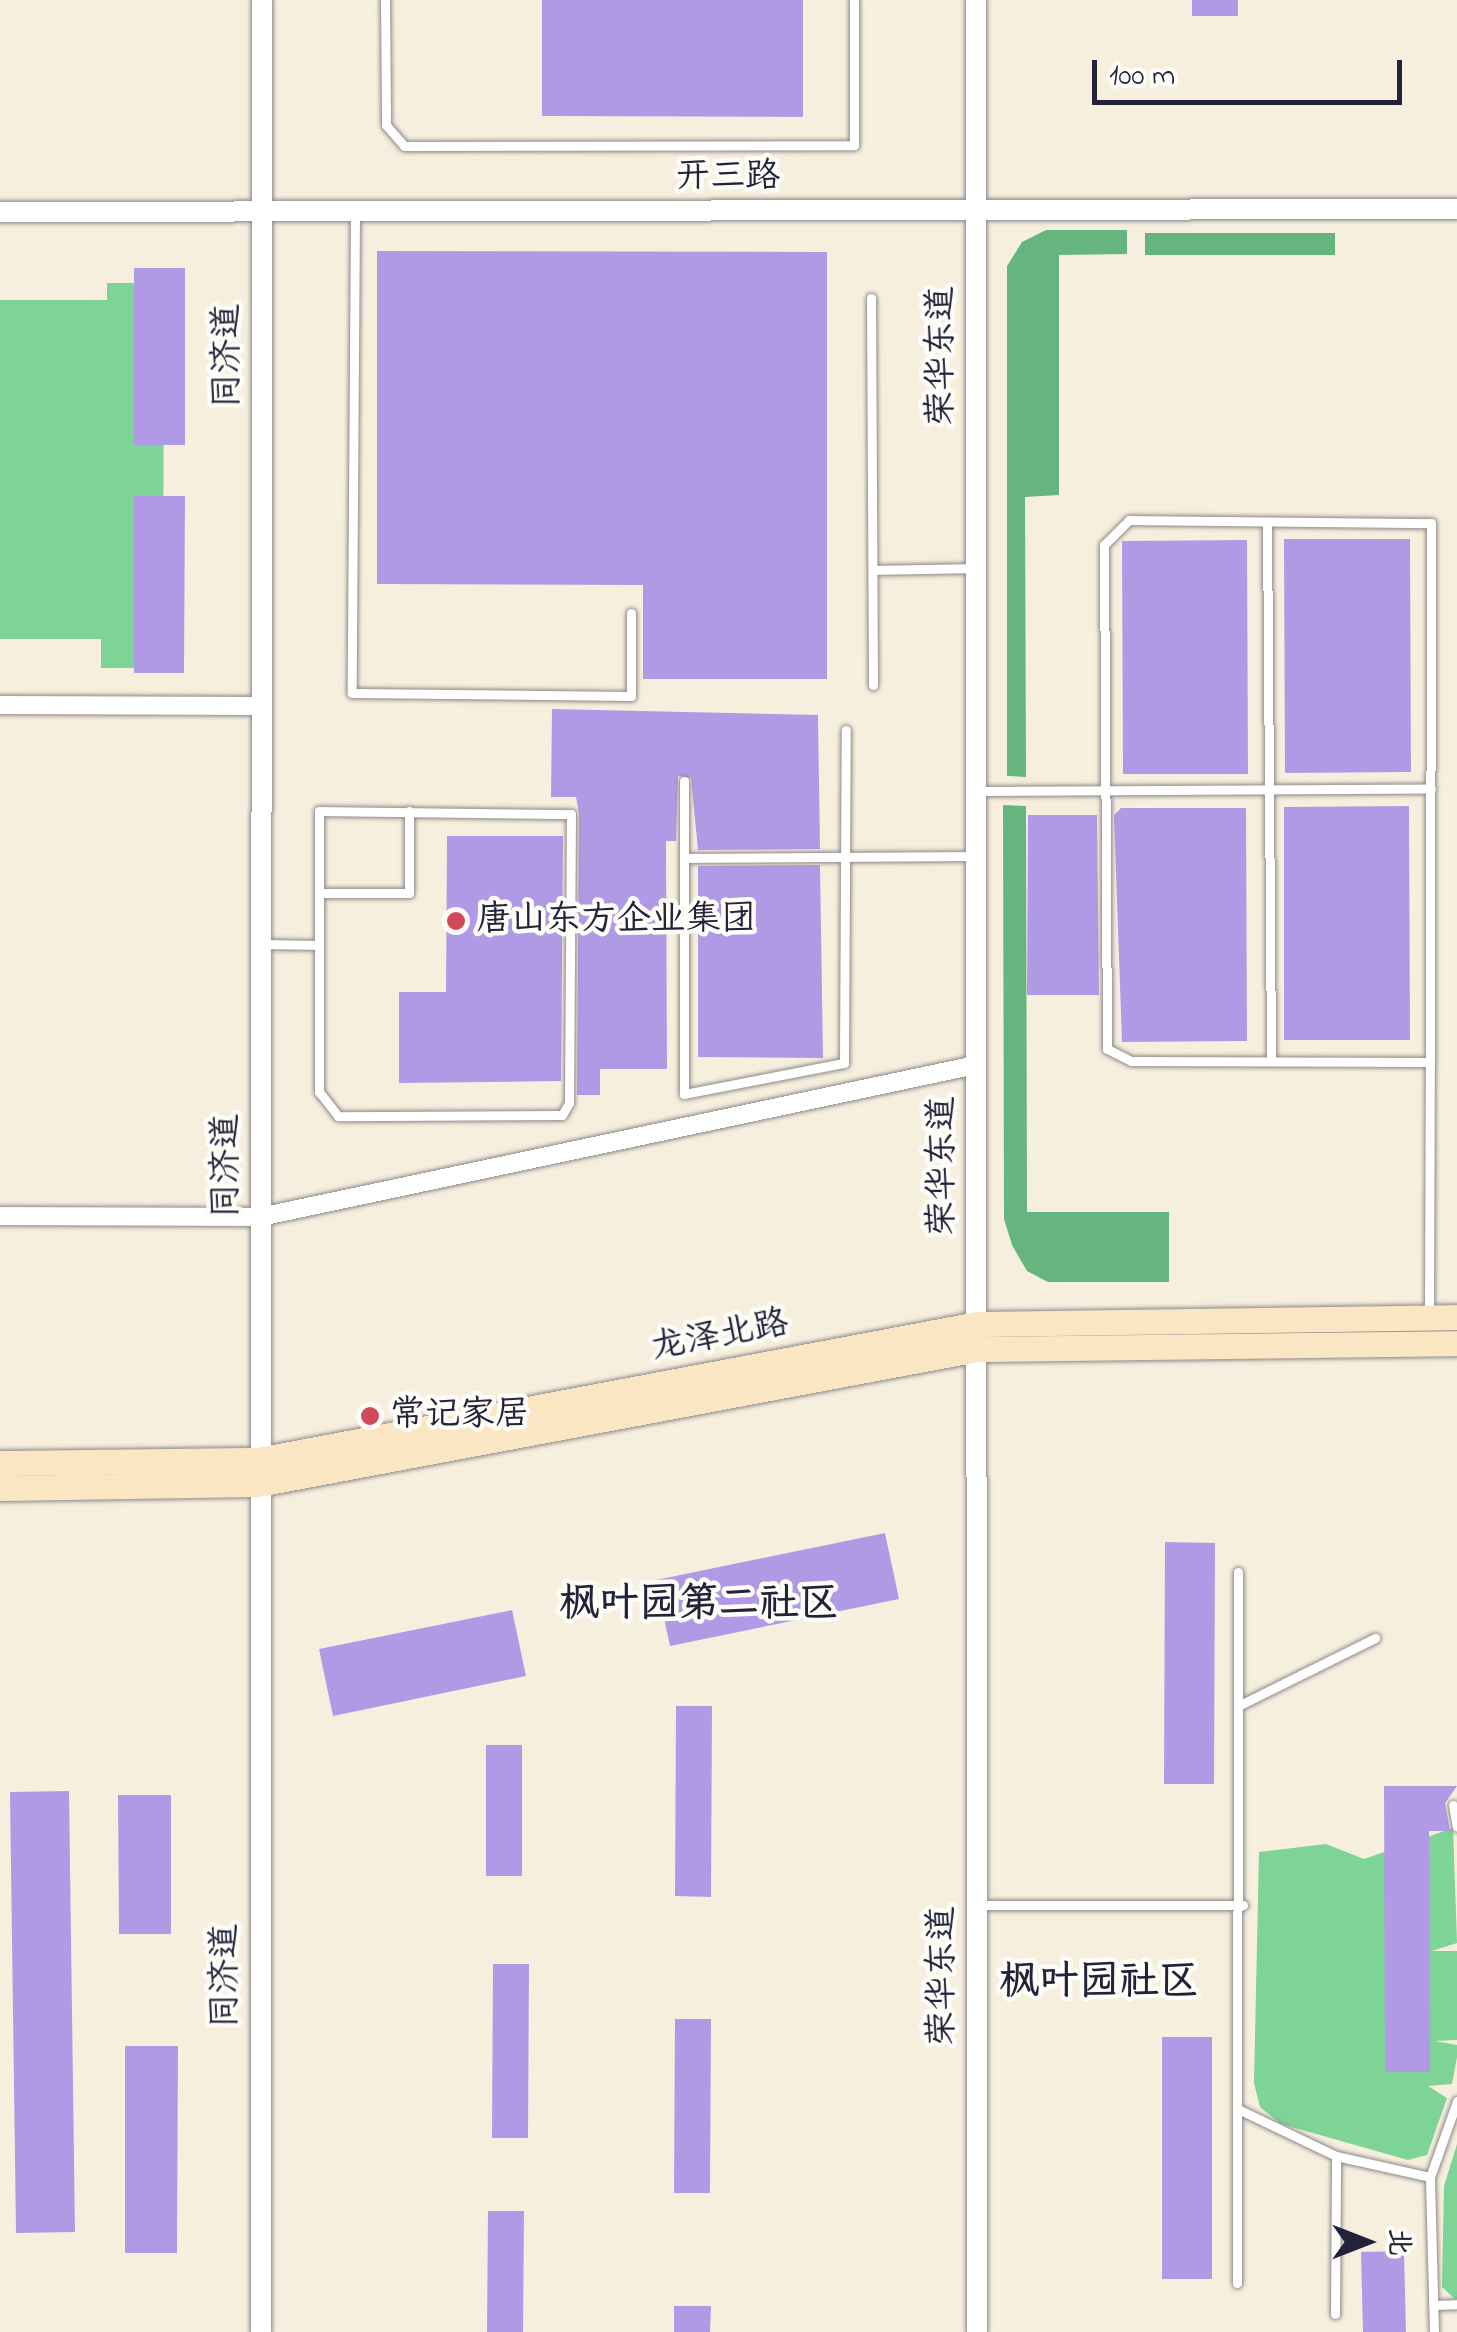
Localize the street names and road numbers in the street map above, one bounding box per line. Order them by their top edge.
street label: 开三路 [676,157,780,199]
street label: 荣华东道 [922,286,964,426]
street label: 同济道 [208,304,250,408]
street label: 荣华东道 [923,1096,965,1236]
street label: 同济道 [207,1114,249,1218]
street label: 龙泽北路 [647,1303,793,1371]
street label: 荣华东道 [923,1906,965,2046]
street label: 同济道 [206,1924,248,2028]

